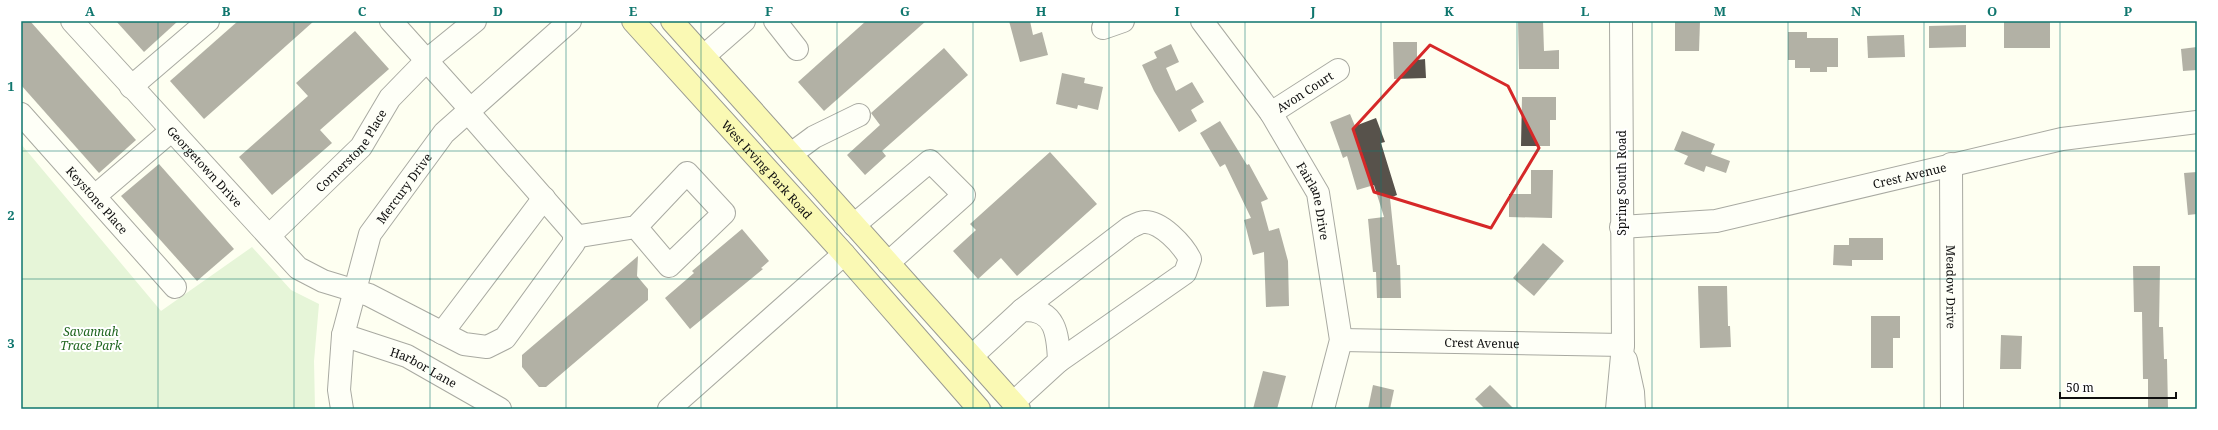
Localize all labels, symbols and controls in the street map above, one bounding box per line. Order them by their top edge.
text: A [85,2,95,20]
text: B [222,2,231,20]
text: C [358,2,367,20]
text: D [493,2,503,20]
text: E [629,2,638,20]
text: F [765,2,773,20]
text: G [900,2,910,20]
text: H [1036,2,1047,20]
text: I [1174,2,1180,20]
text: J [1309,2,1316,20]
text: K [1444,2,1454,20]
text: L [1581,2,1590,20]
text: M [1714,2,1727,20]
text: N [1851,2,1862,20]
text: O [1987,2,1997,20]
text: P [2124,2,2133,20]
street label: Avon Court [1273,67,1336,116]
text: 1 [7,77,15,95]
street label: Cornerstone Place [311,106,390,195]
street label: West Irving Park Road [718,116,817,223]
street label: Georgetown Drive [163,122,247,211]
street label: Spring South Road [1613,130,1630,236]
street label: Mercury Drive [372,149,435,227]
street label: Crest Avenue [1871,158,1948,192]
street label: Fairlane Drive [1293,159,1334,241]
street label: Keystone Place [63,162,132,237]
text: 2 [7,206,15,224]
street label: Meadow Drive [1943,245,1960,329]
park label: Savannah Trace Park [60,323,123,354]
street label: Crest Avenue [1444,333,1520,352]
text: 3 [7,334,15,352]
street label: Harbor Lane [388,343,460,391]
scale bar [2060,374,2176,400]
text: 50 m [2066,379,2094,396]

